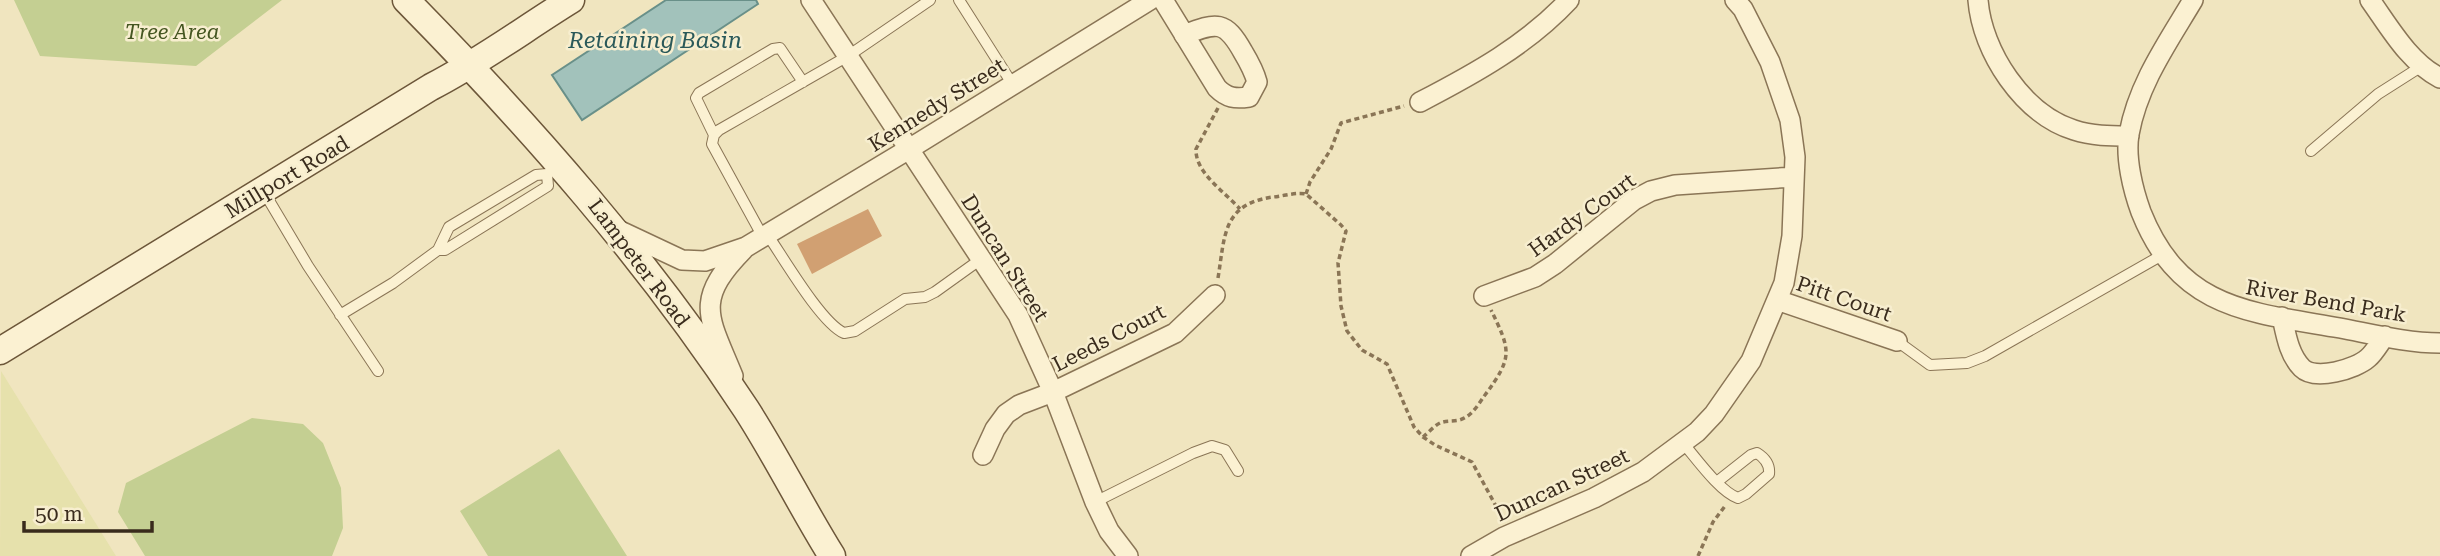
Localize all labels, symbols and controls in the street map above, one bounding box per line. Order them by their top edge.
park label: Tree Area [125,20,219,44]
water label: Retaining Basin [567,27,742,54]
street label: Kennedy Street [864,53,1010,157]
street label: Millport Road [221,130,354,223]
street label: Hardy Court [1524,168,1640,262]
street label: Duncan Street [956,190,1054,326]
street label: Lampeter Road [583,194,695,332]
street label: Pitt Court [1793,271,1895,327]
street label: River Bend Park [2244,275,2408,327]
street label: Leeds Court [1049,299,1169,377]
street label: Duncan Street [1491,443,1633,527]
scale bar [24,490,152,534]
text: 50 m [35,502,83,526]

